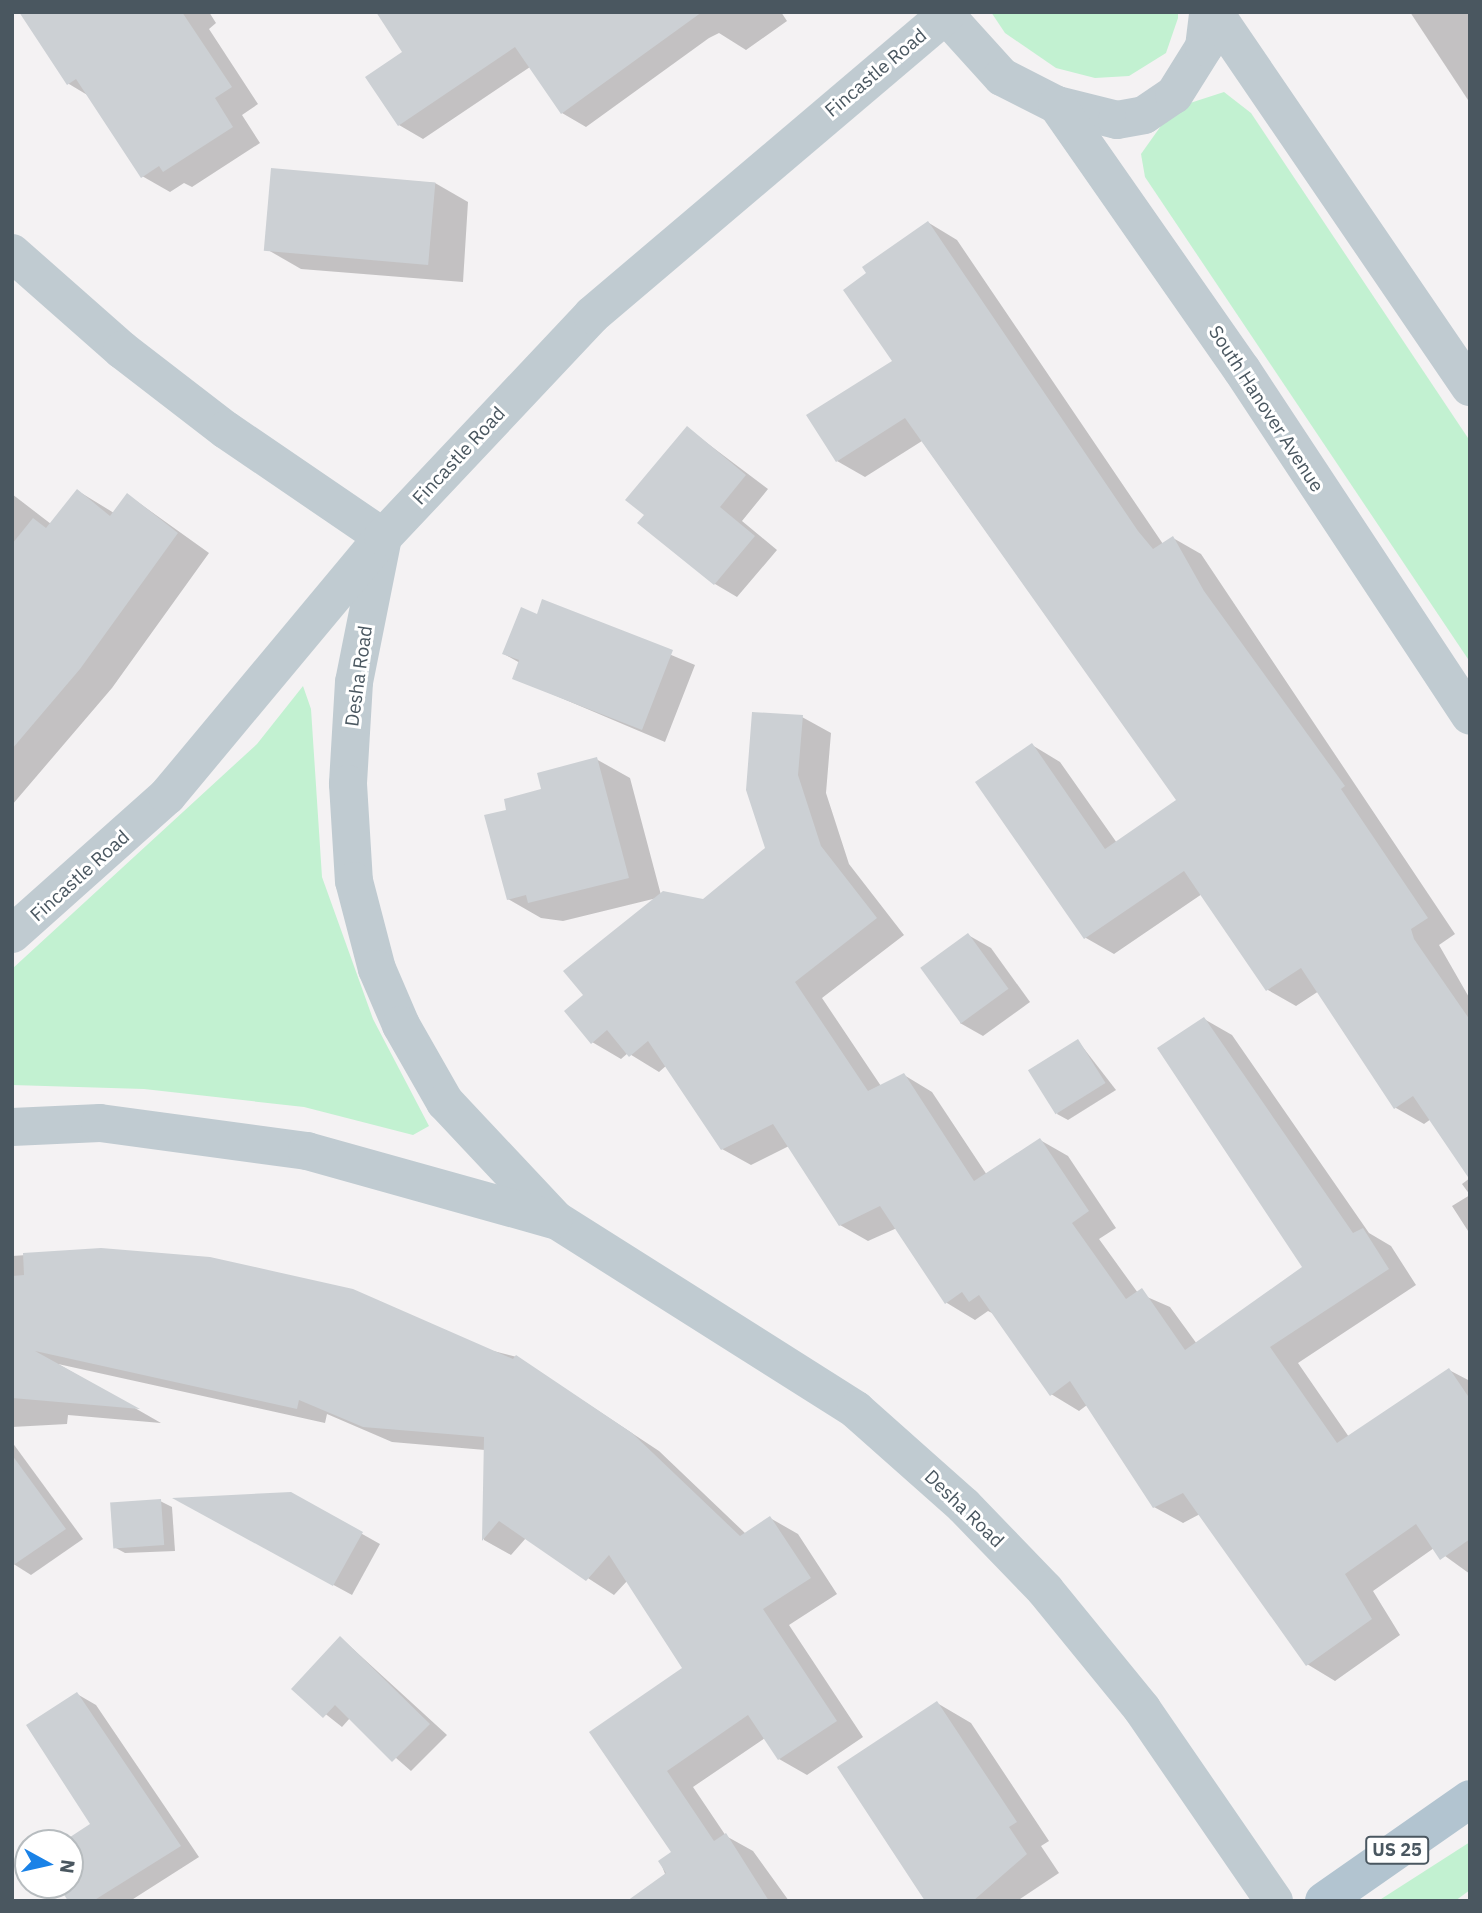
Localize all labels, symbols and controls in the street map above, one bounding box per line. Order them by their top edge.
street label: Fincastle Road [821,24,931,122]
street label: South Hanover Avenue [1204,322,1328,496]
street label: Fincastle Road [408,402,510,510]
street label: Desha Road [341,624,377,728]
street label: Fincastle Road [26,826,134,926]
street label: Desha Road [920,1466,1008,1552]
north arrow [14,1829,84,1899]
road number: US 25 [1364,1836,1430,1864]
text: N [55,1858,81,1875]

